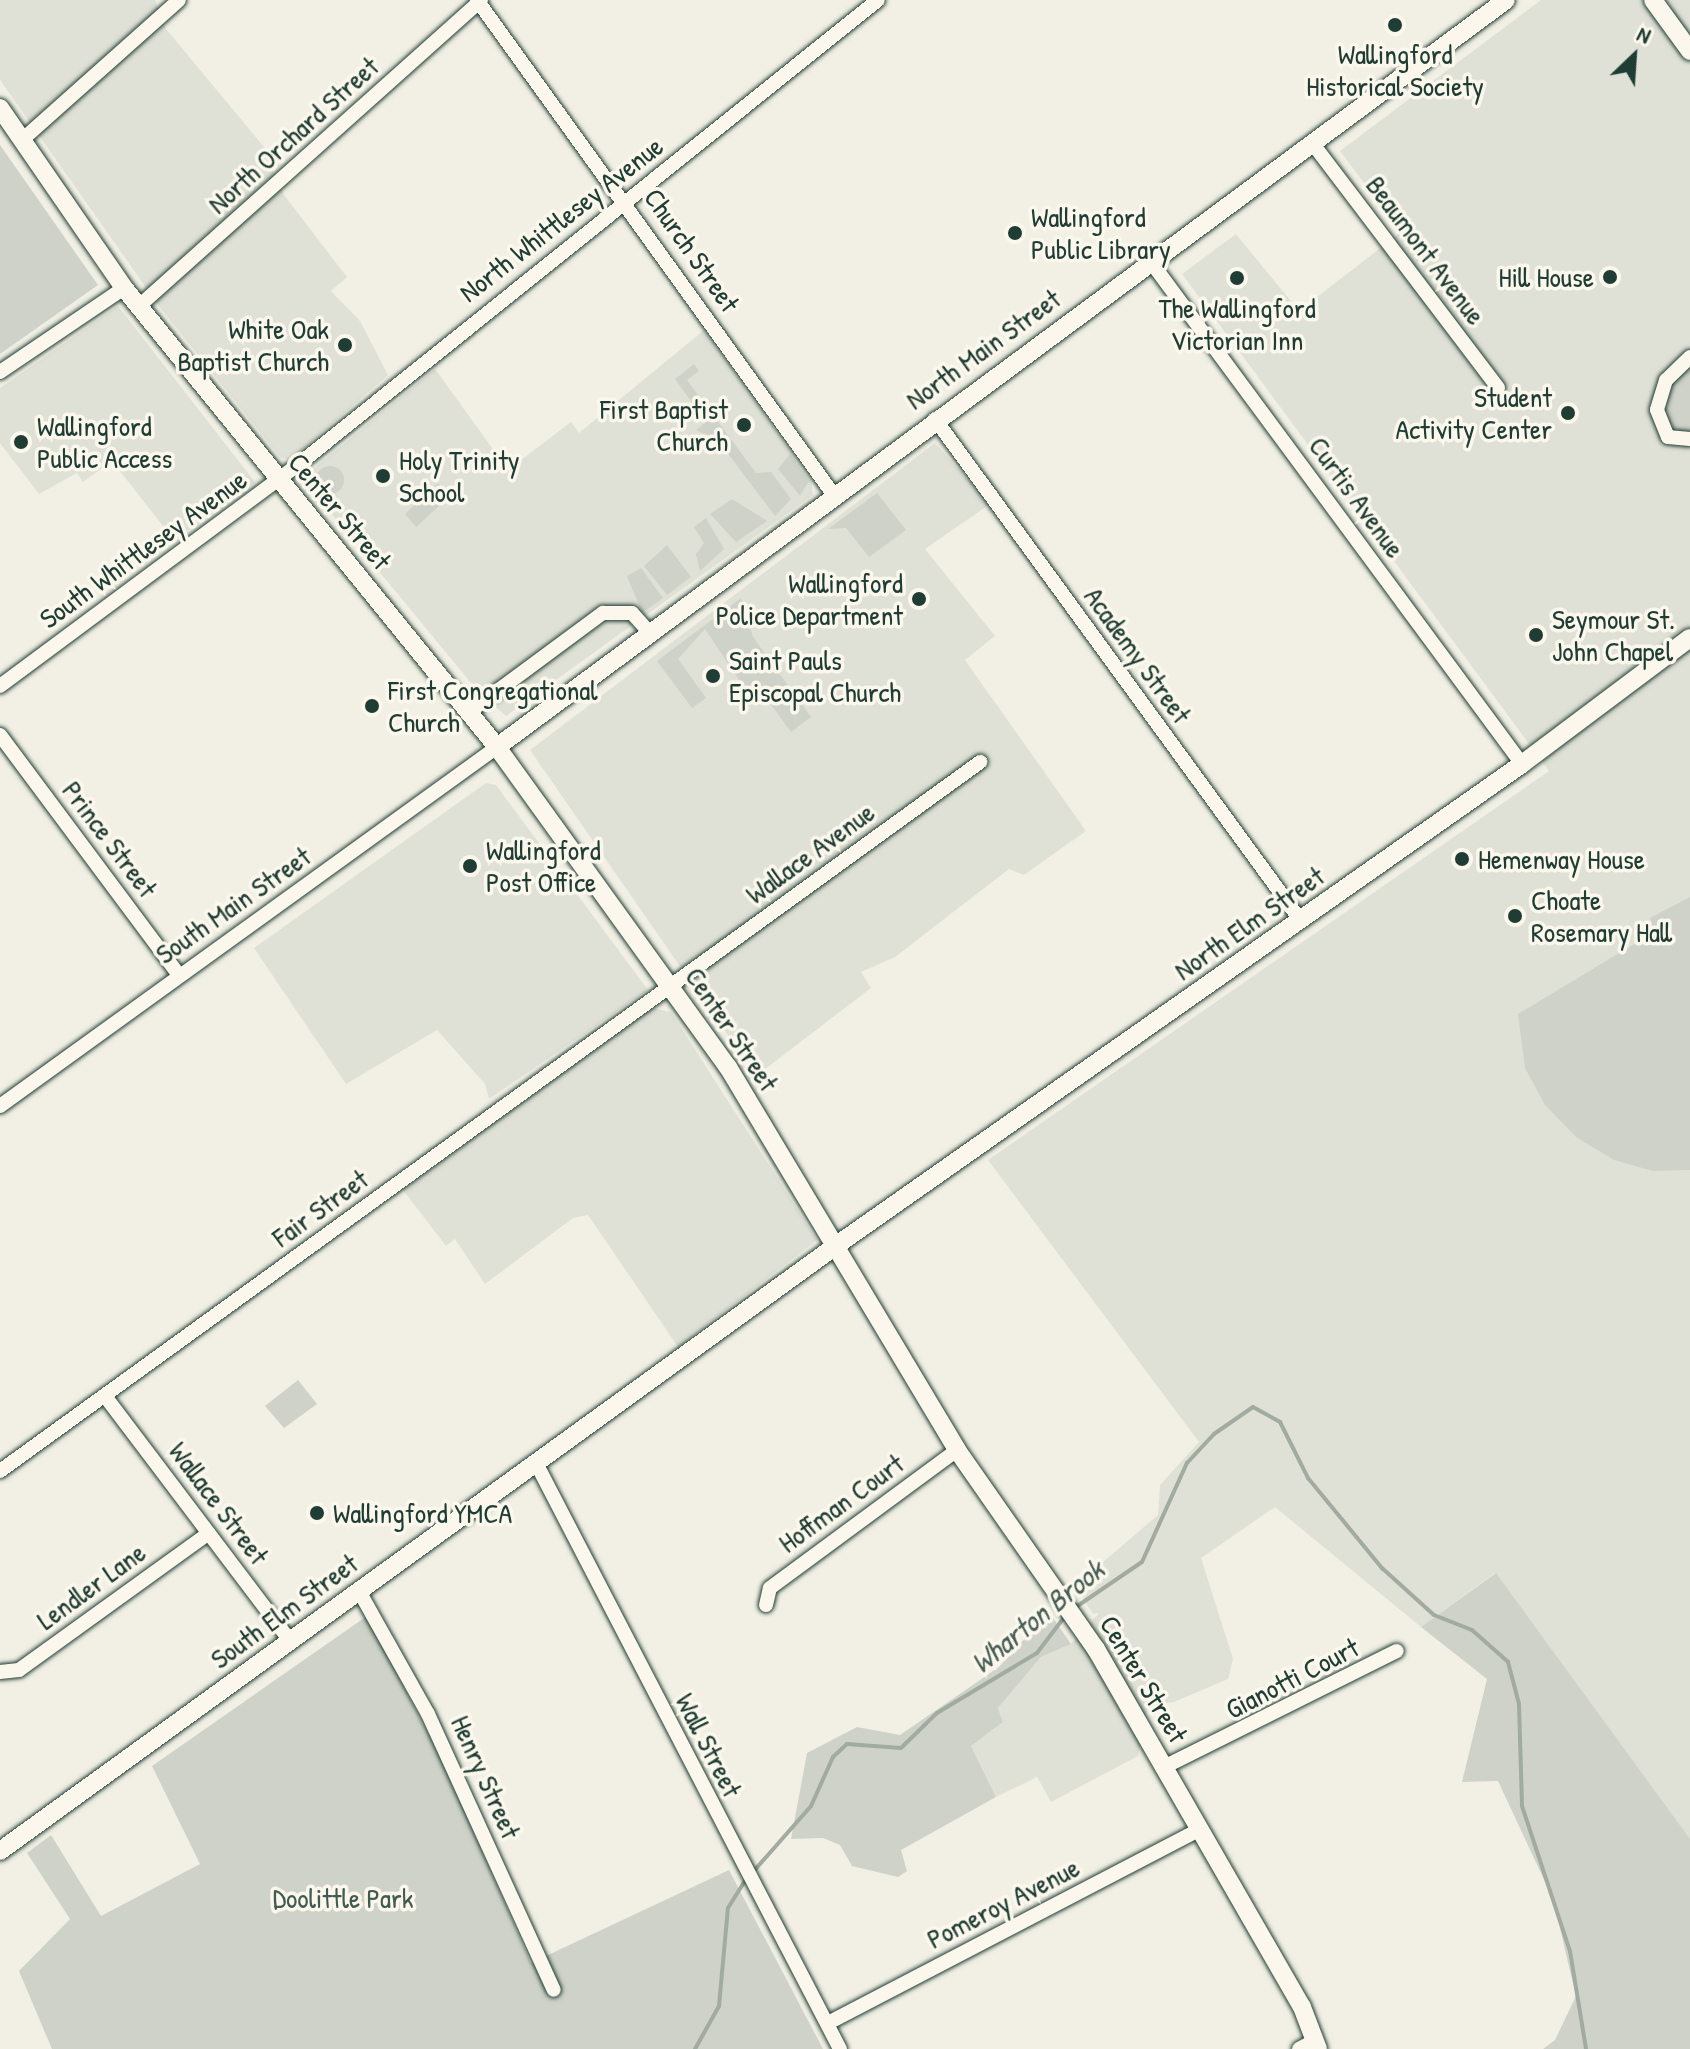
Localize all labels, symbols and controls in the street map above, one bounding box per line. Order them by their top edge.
marker: Wallingford Historical Society [1386,16,1404,34]
north arrow [1594,16,1674,96]
text: N [1632,18,1656,50]
place label: Wallingford Historical Society [1306,37,1484,103]
street label: North Orchard Street [201,50,385,220]
street label: North Whittlesey Avenue [452,129,670,309]
street label: Beaumont Avenue [1359,169,1493,331]
street label: Church Street [637,182,747,318]
place label: Wallingford Public Library [1031,200,1171,266]
marker: Wallingford Public Library [1006,224,1024,242]
place label: Hill House [1499,260,1594,294]
marker: Hill House [1601,268,1619,286]
marker: The Wallingford Victorian Inn [1228,269,1246,287]
street label: North Main Street [899,282,1067,416]
place label: The Wallingford Victorian Inn [1158,291,1316,357]
place label: White Oak Baptist Church [177,312,329,378]
marker: White Oak Baptist Church [336,336,354,354]
place label: Student Activity Center [1395,380,1552,446]
place label: First Baptist Church [600,392,728,458]
marker: Student Activity Center [1559,404,1577,422]
place label: Wallingford Public Access [37,409,172,475]
marker: First Baptist Church [735,416,753,434]
street label: Curtis Avenue [1302,430,1412,564]
marker: Wallingford Public Access [12,433,30,451]
place label: Holy Trinity School [399,443,520,509]
street label: Center Street [281,446,399,576]
street label: South Whittlesey Avenue [33,463,253,635]
marker: Holy Trinity School [374,467,392,485]
place label: Wallingford Police Department [716,566,903,632]
street label: Academy Street [1077,580,1199,730]
marker: Wallingford Police Department [910,590,928,608]
place label: Seymour St. John Chapel [1552,602,1675,668]
marker: Seymour St. John Chapel [1527,626,1545,644]
place label: Saint Pauls Episcopal Church [729,643,901,709]
marker: Saint Pauls Episcopal Church [704,667,722,685]
place label: First Congregational Church [388,673,598,739]
marker: First Congregational Church [363,697,381,715]
street label: Prince Street [55,774,165,904]
street label: Wallace Avenue [739,795,881,911]
place label: Wallingford Post Office [486,833,601,899]
street label: South Main Street [149,839,317,971]
place label: Hemenway House [1478,842,1645,876]
marker: Hemenway House [1453,850,1471,868]
marker: Wallingford Post Office [461,857,479,875]
street label: North Elm Street [1168,859,1330,987]
place label: Choate Rosemary Hall [1531,883,1672,949]
marker: Choate Rosemary Hall [1506,907,1524,925]
street label: Center Street [678,961,786,1097]
street label: Fair Street [266,1162,374,1254]
street label: Wallace Street [162,1435,276,1571]
street label: Hoffman Court [772,1446,910,1560]
place label: Wallingford YMCA [333,1496,512,1530]
marker: Wallingford YMCA [308,1504,326,1522]
street label: Lendler Lane [30,1535,152,1637]
street label: South Elm Street [204,1546,364,1676]
water label: Wharton Brook [963,1551,1111,1681]
street label: Center Street [1093,1609,1195,1749]
street label: Gianotti Court [1220,1630,1364,1726]
street label: Wall Street [669,1688,749,1802]
street label: Henry Street [444,1710,528,1844]
street label: Pomeroy Avenue [921,1850,1085,1956]
park label: Doolittle Park [273,1881,413,1915]

